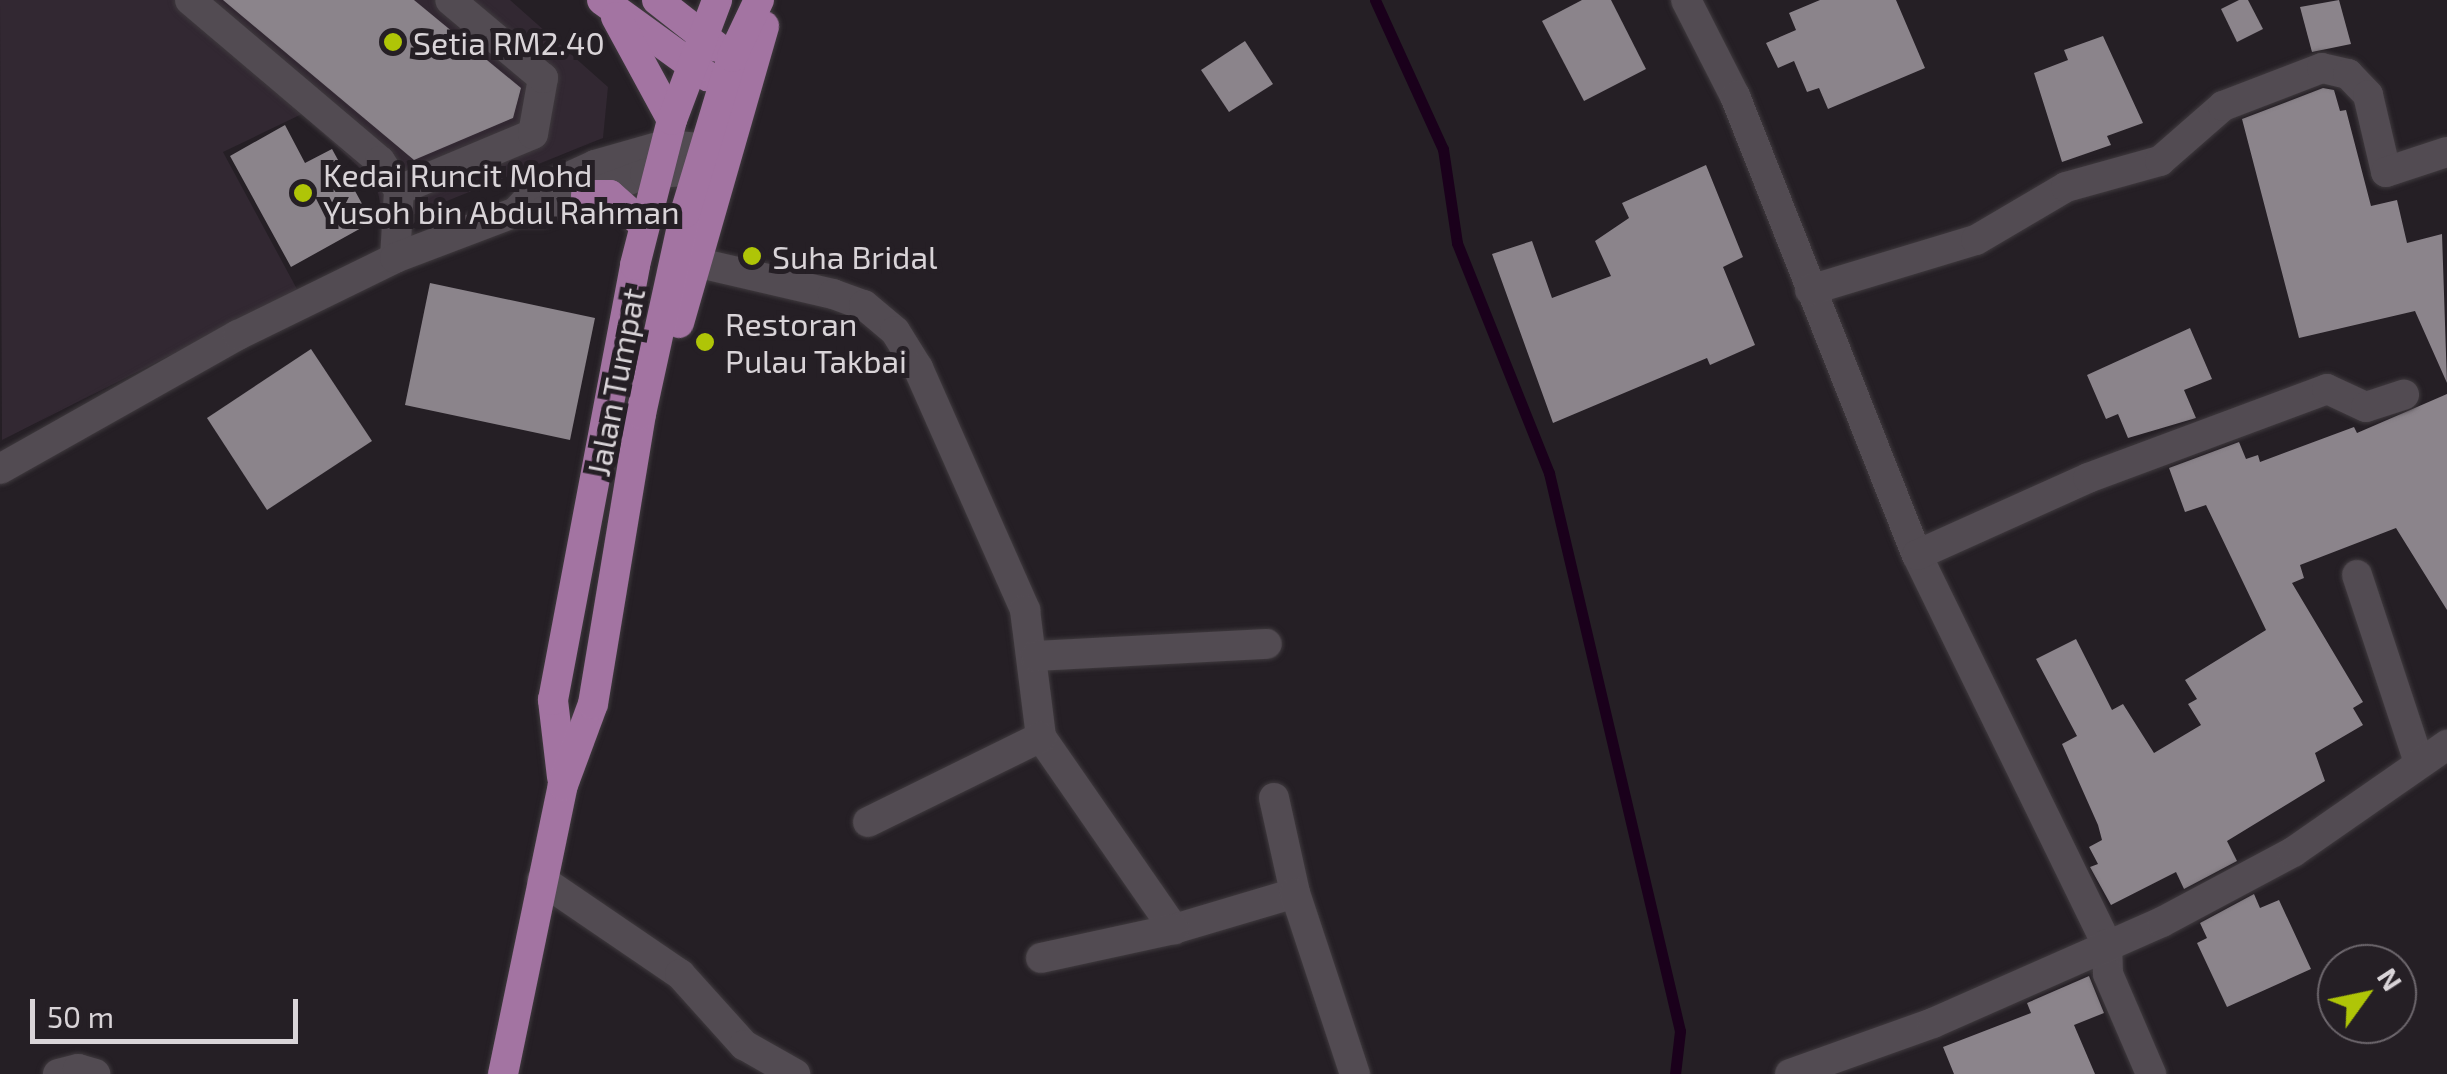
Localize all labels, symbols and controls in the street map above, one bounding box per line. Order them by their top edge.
place label: Setia RM2.40 [413,23,605,61]
marker: Setia RM2.40 [382,31,404,53]
place label: Kedai Runcit Mohd Yusoh bin Abdul Rahman [323,156,681,231]
marker: Kedai Runcit Mohd Yusoh bin Abdul Rahman [292,182,314,204]
place label: Suha Bridal [772,237,938,275]
marker: Suha Bridal [741,245,763,267]
street label: Jalan Tumpat [578,284,652,480]
place label: Restoran Pulau Takbai [725,305,908,380]
marker: Restoran Pulau Takbai [694,331,716,353]
north arrow [2317,944,2417,1044]
text: N [2371,961,2410,996]
scale bar [35,979,302,1041]
text: 50 m [47,998,114,1034]

